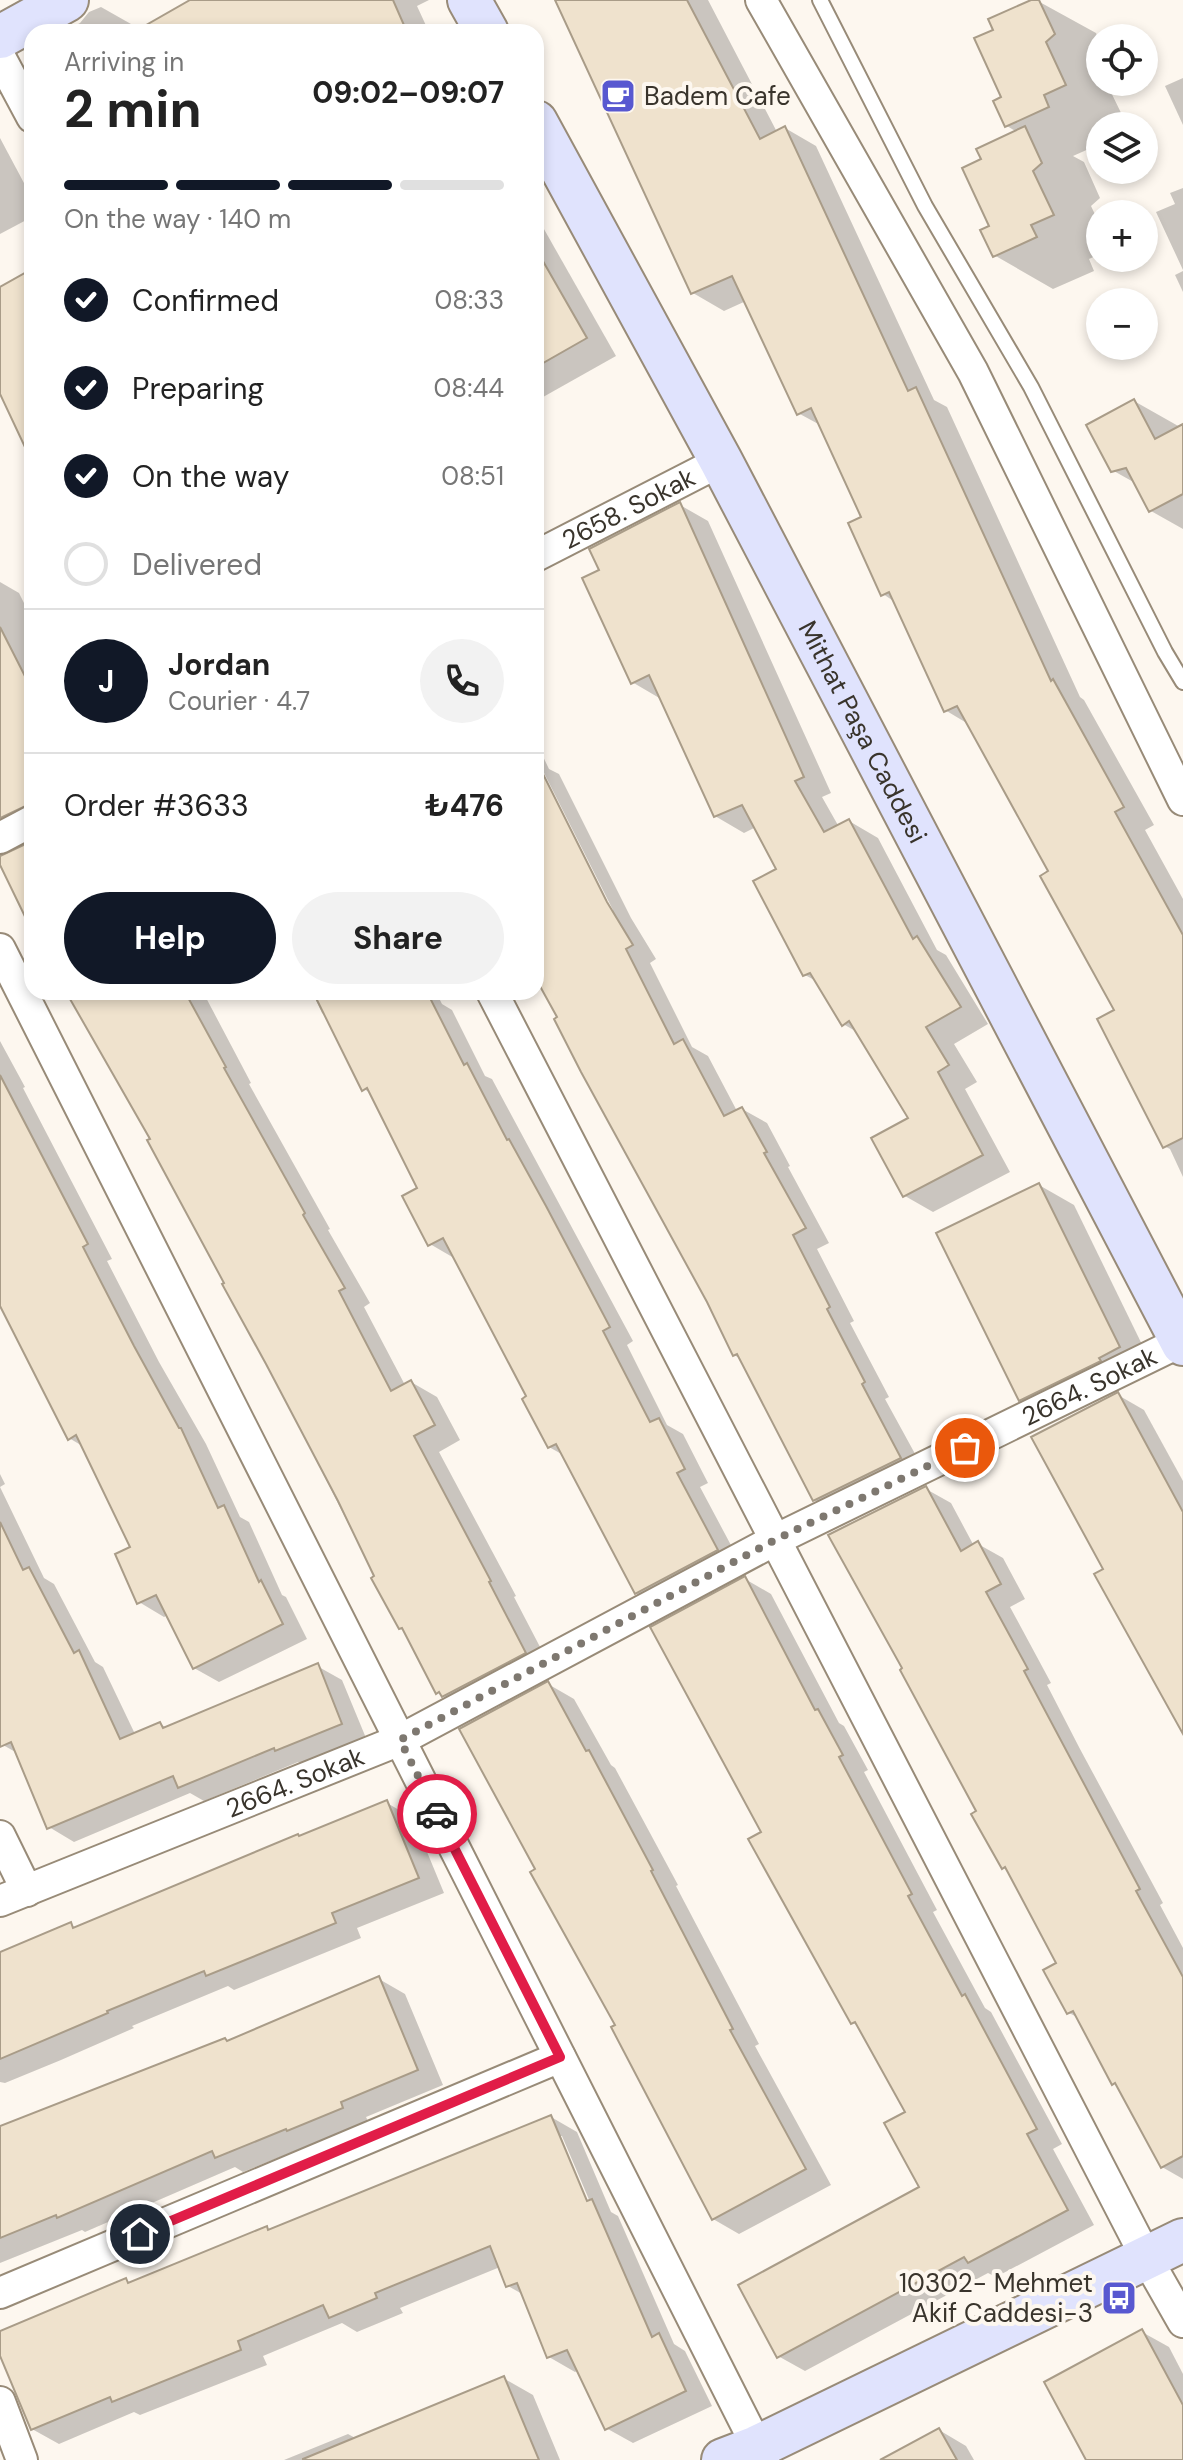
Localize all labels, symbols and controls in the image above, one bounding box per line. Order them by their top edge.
map controls [1086,24,1158,360]
button: locate [1086,24,1158,96]
text: Arriving in [64,45,184,79]
text: 09:02–09:07 [312,73,504,112]
text: 2 min [64,75,202,143]
cafe icon: Badem Cafe [599,77,637,115]
place label: Badem Cafe [644,79,791,113]
button: layers [1086,112,1158,184]
button: + [1086,200,1158,272]
text: On the way · 140 m [64,202,291,236]
icon: check [64,278,108,322]
text: Confirmed [132,281,279,320]
text: 08:33 [434,283,504,317]
button: − [1086,288,1158,360]
icon: check [64,366,108,410]
text: Preparing [132,369,264,408]
text: 08:44 [434,371,504,405]
icon: check [64,454,108,498]
text: On the way [132,457,289,496]
text: 08:51 [441,459,504,493]
street label: 2658. Sokak [556,460,701,557]
text: Delivered [132,545,262,584]
street label: Mithat Paşa Caddesi [791,615,935,849]
button: phone [420,639,504,723]
text: Jordan [168,645,270,684]
text: J [98,662,114,701]
text: Courier · 4.7 [168,684,310,718]
text: Order #3633 [64,786,249,825]
text: ₺476 [425,786,504,825]
button: Help [64,892,276,984]
button: Share [292,892,504,984]
street label: 2664. Sokak [1016,1339,1162,1434]
pin [931,1414,999,1482]
icon: bag [943,1426,987,1470]
street label: 2664. Sokak [221,1739,369,1825]
courier [397,1774,477,1854]
icon: car [415,1792,459,1836]
pin [106,2200,174,2268]
icon: home [118,2212,162,2256]
place label: 10302- Mehmet Akif Caddesi-3 [899,2266,1093,2330]
bus stop icon: 10302- Mehmet Akif Caddesi-3 [1100,2279,1138,2317]

